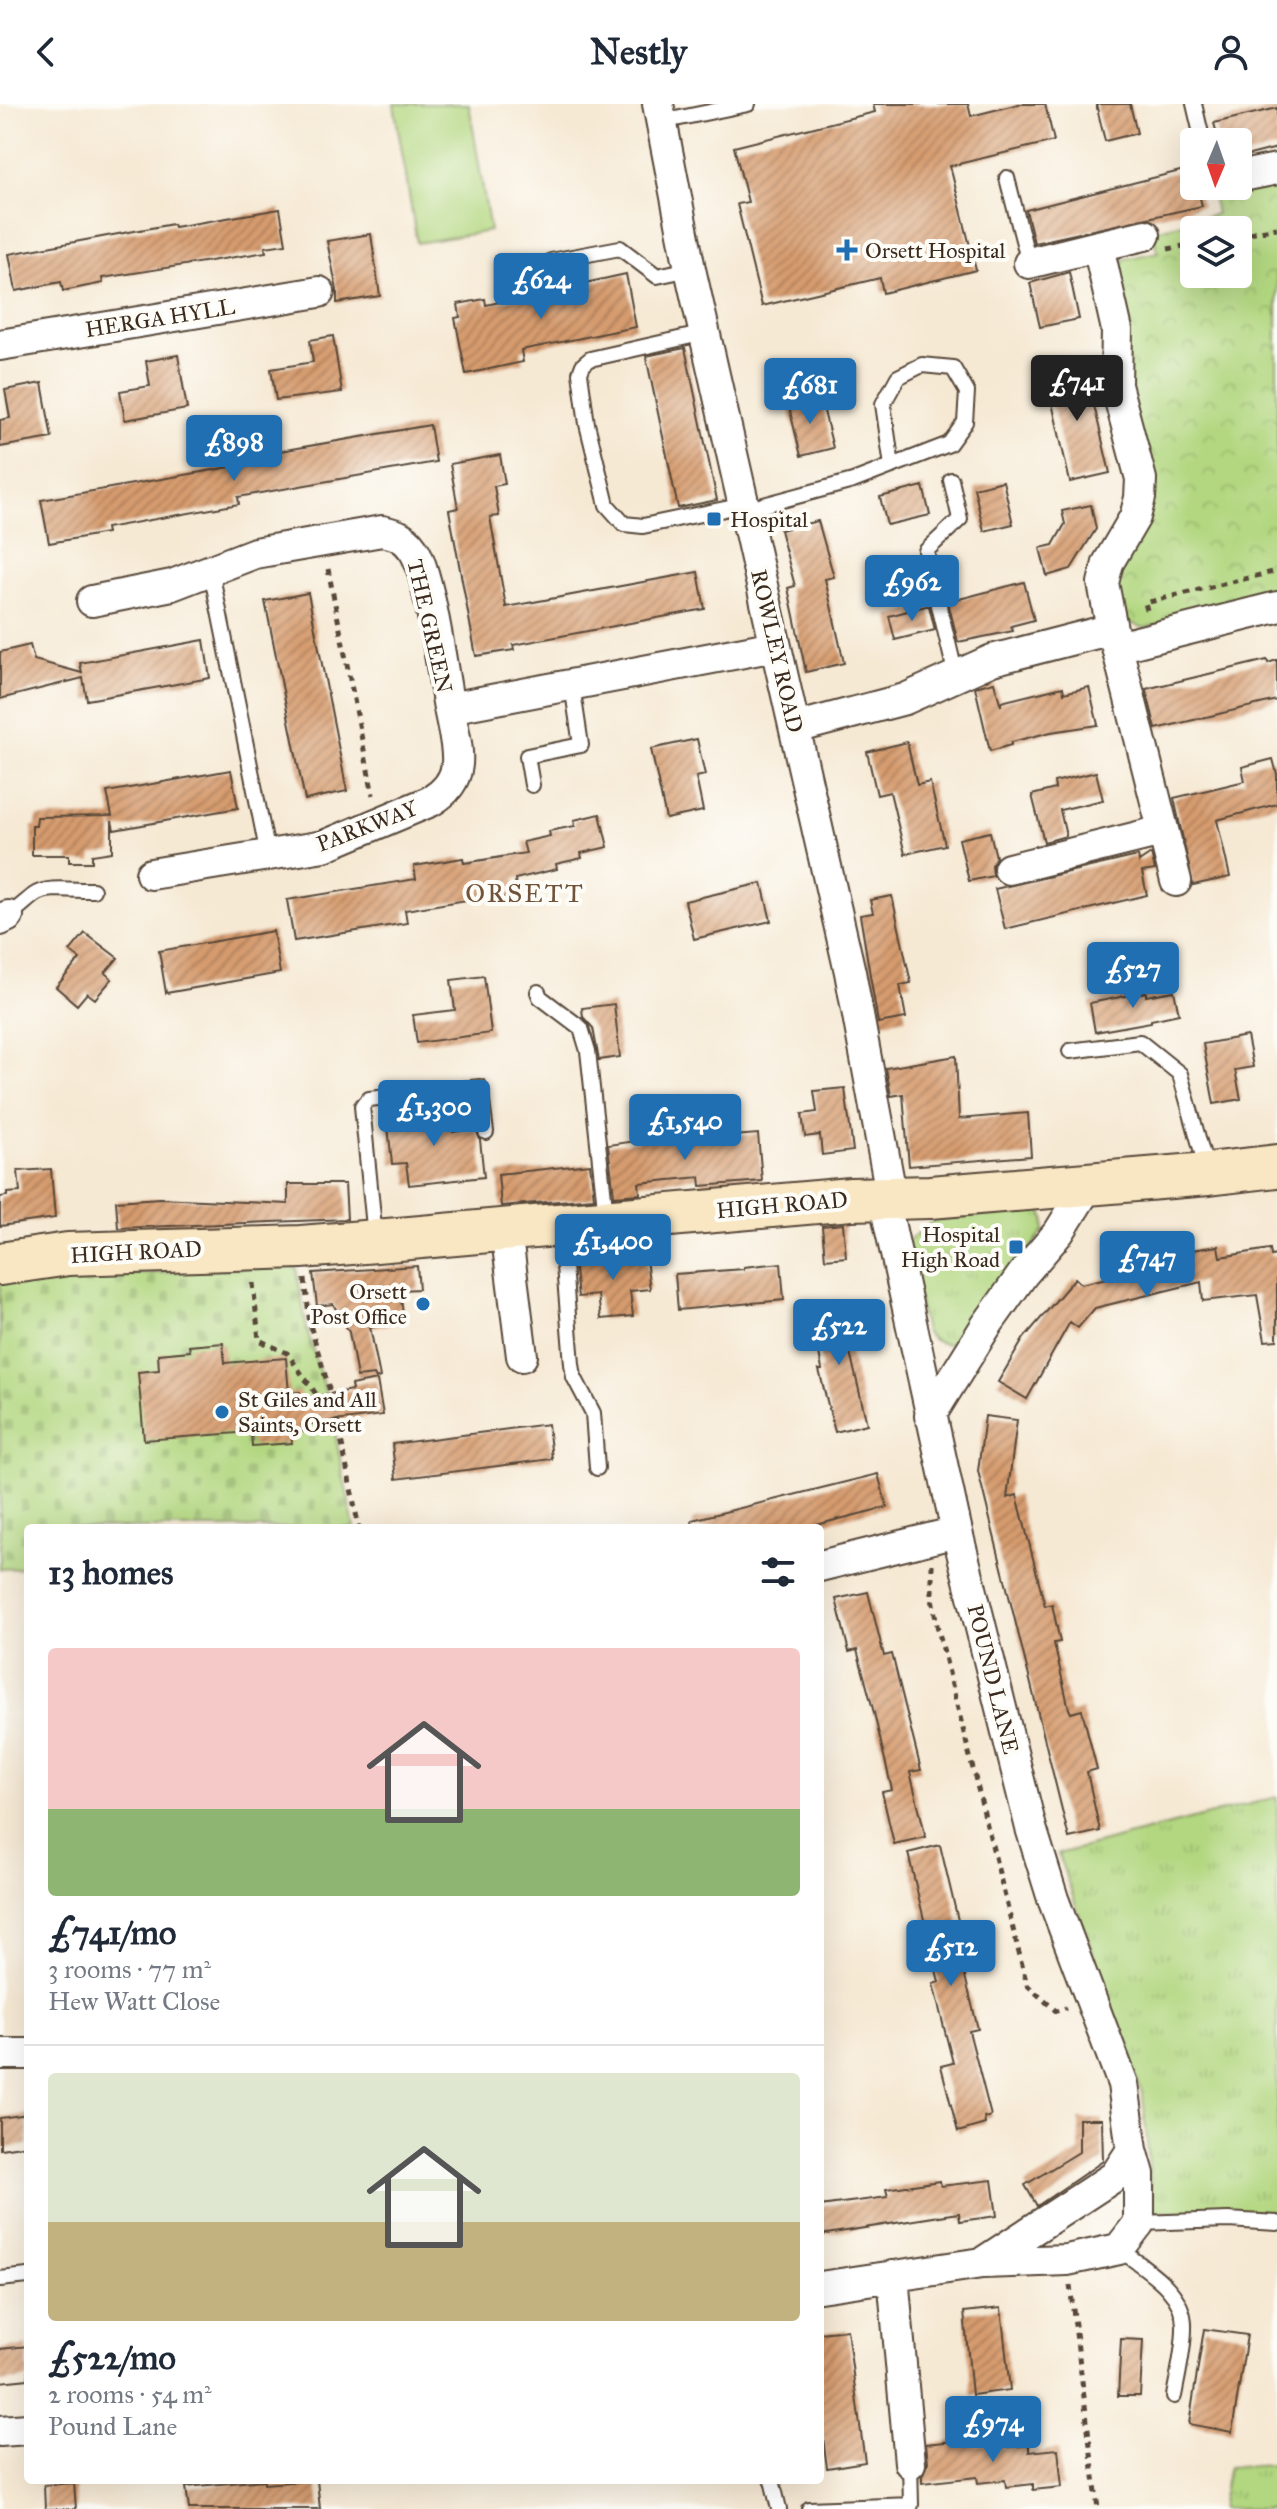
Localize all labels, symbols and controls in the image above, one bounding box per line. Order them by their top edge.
icon: back [24,30,68,74]
text: Nestly [590,30,687,74]
icon: person [1209,30,1253,74]
north arrow [1180,128,1252,200]
map controls [1180,128,1252,288]
button: layers [1180,216,1252,288]
place label: Orsett Hospital [865,237,1006,264]
marker: Orsett Hospital [836,239,858,261]
pin: £624 [494,253,588,321]
text: £624 [512,263,570,295]
street label: HERGA HYLL [83,293,237,343]
pin: £741 [1030,355,1124,423]
pin: £681 [763,358,857,426]
text: £741 [1049,365,1105,397]
text: £681 [782,368,838,400]
pin: £898 [187,415,281,483]
text: £898 [204,425,264,457]
place label: Hospital [730,506,808,533]
marker: Hospital [705,510,723,528]
pin: £962 [865,555,959,623]
street label: THE GREEN [402,557,459,696]
text: £962 [883,565,941,597]
street label: ROWLEY ROAD [745,567,809,735]
street label: PARKWAY [313,794,422,858]
district label: ORSETT [465,877,585,909]
pin: £527 [1086,942,1180,1010]
text: £527 [1105,952,1161,984]
pin: £1,300 [369,1080,499,1148]
text: £1,300 [396,1090,472,1122]
pin: £1,540 [620,1094,750,1162]
text: £1,540 [647,1104,723,1136]
street label: HIGH ROAD [715,1186,849,1224]
pin: £1,400 [548,1214,678,1282]
place label: Hospital High Road [901,1221,1000,1273]
text: £1,400 [573,1224,653,1256]
pin: £747 [1100,1231,1194,1299]
street label: HIGH ROAD [70,1235,202,1269]
marker: Hospital High Road [1007,1238,1025,1256]
text: £747 [1118,1241,1176,1273]
place label: Orsett Post Office [310,1278,407,1330]
marker: Orsett Post Office [414,1295,432,1313]
pin: £522 [792,1299,886,1367]
text: £522 [811,1309,867,1341]
place label: St Giles and All Saints, Orsett [238,1386,377,1438]
marker: St Giles and All Saints, Orsett [213,1403,231,1421]
icon: filters [756,1550,800,1594]
text: 13 homes [48,1552,173,1593]
street label: POUND LANE [961,1601,1025,1757]
icon: home [352,1700,496,1844]
text: £741/mo [48,1912,176,1953]
pin: £512 [904,1920,998,1988]
text: £512 [924,1930,978,1962]
text: 3 rooms · 77 m² [48,1953,211,1985]
text: Hew Watt Close [48,1985,220,2017]
icon: home [352,2125,496,2269]
text: £522/mo [48,2337,176,2378]
text: 2 rooms · 54 m² [48,2378,212,2410]
pin: £974 [946,2396,1040,2464]
text: £974 [963,2406,1023,2438]
text: Pound Lane [48,2410,177,2442]

